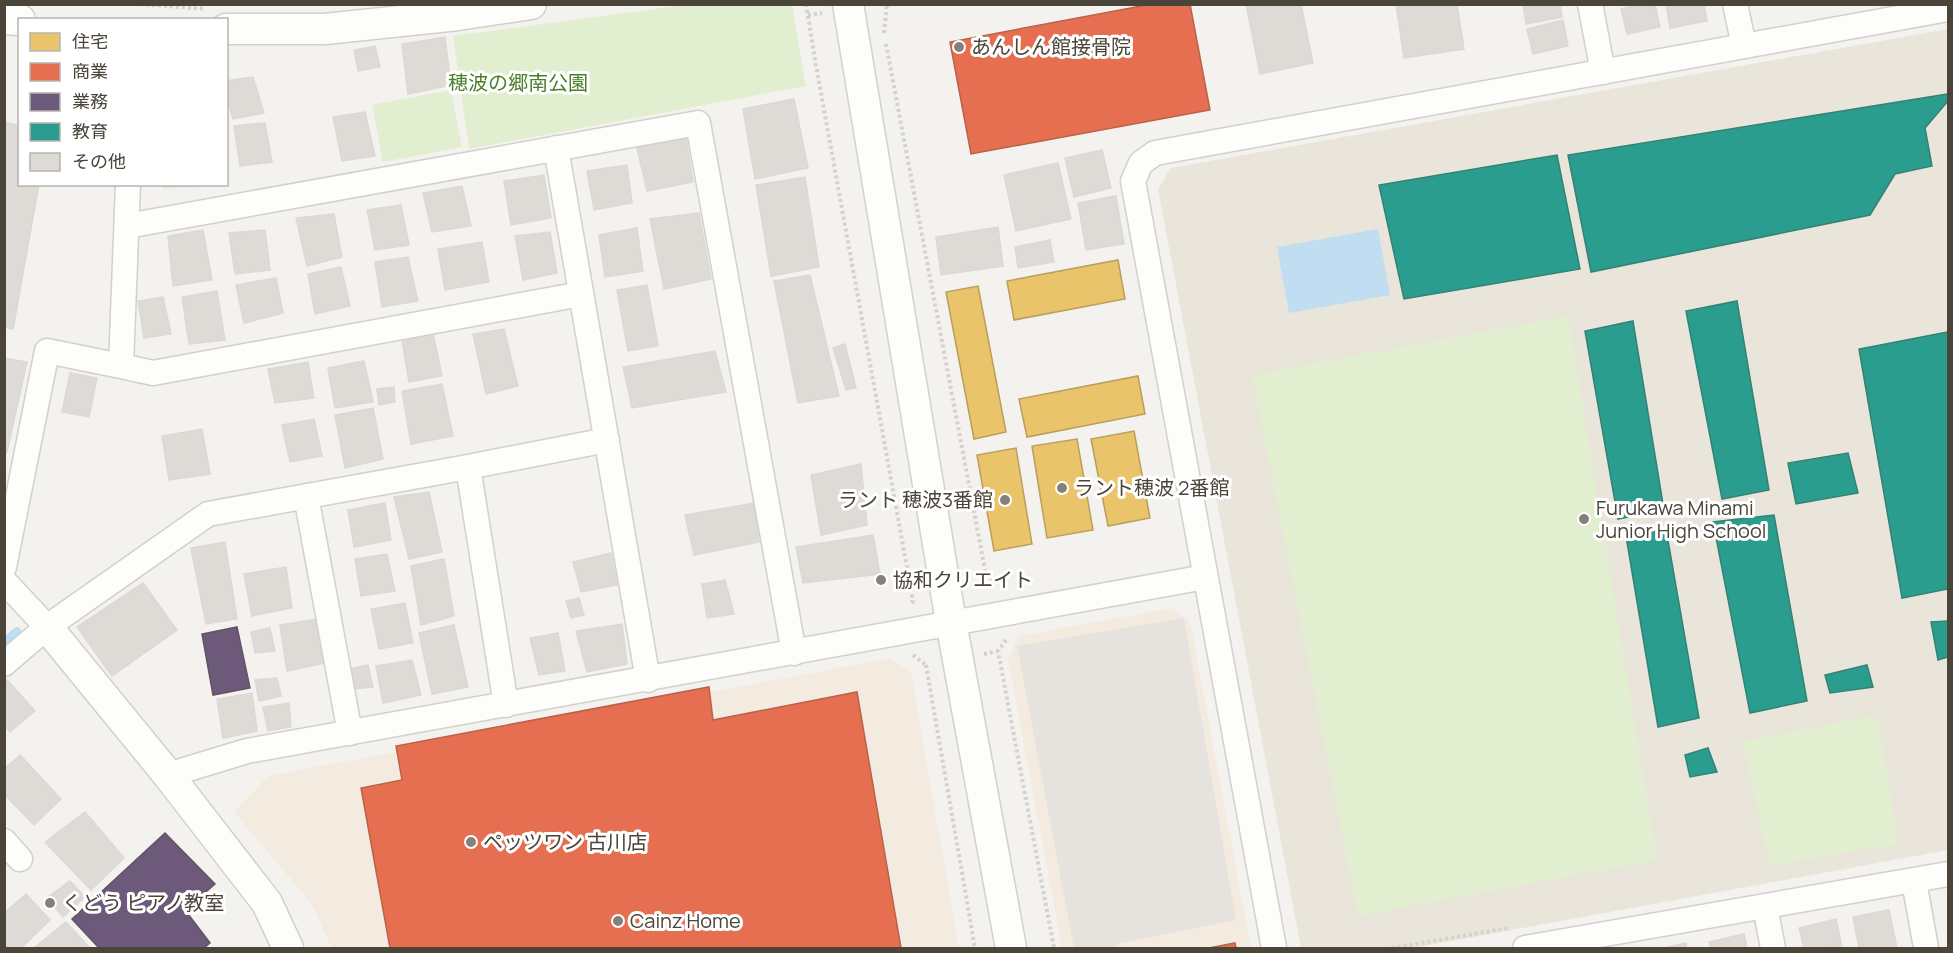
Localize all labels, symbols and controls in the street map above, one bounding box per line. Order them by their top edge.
legend [18,18,228,186]
text: 住宅 [72,29,108,53]
place label: あんしん館接骨院 [971,33,1131,60]
marker: あんしん館接骨院 [952,40,966,54]
text: 商業 [72,59,108,83]
park label: 穂波の郷南公園 [448,69,588,96]
text: 業務 [72,89,108,113]
text: 教育 [72,119,108,143]
text: その他 [72,149,126,173]
place label: ラント穂波 2番館 [1074,474,1229,501]
marker: ラント穂波 2番館 [1055,481,1069,495]
place label: ラント 穂波3番館 [838,486,993,513]
marker: ラント 穂波3番館 [998,493,1012,507]
place label: Furukawa Minami Junior High School [1596,494,1766,544]
marker: Furukawa Minami Junior High School [1577,512,1591,526]
place label: 協和クリエイト [893,566,1033,593]
marker: 協和クリエイト [874,573,888,587]
place label: ペッツワン 古川店 [483,828,647,855]
marker: ペッツワン 古川店 [464,835,478,849]
place label: くどう ピアノ教室 [62,889,224,916]
marker: くどう ピアノ教室 [43,896,57,910]
place label: Cainz Home [630,907,741,934]
marker: Cainz Home [611,914,625,928]

